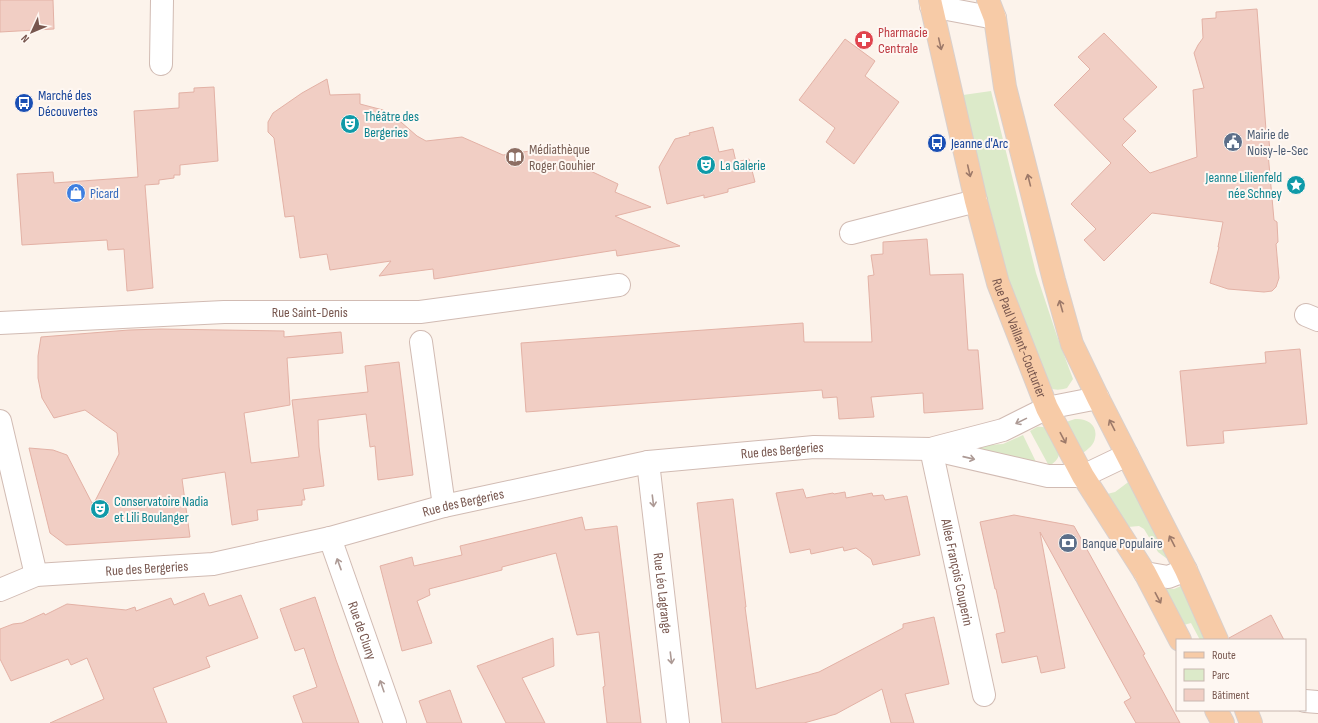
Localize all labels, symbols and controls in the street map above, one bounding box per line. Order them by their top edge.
north arrow [12,12,52,52]
place label: Pharmacie Centrale [878,24,928,57]
pharmacy icon: Pharmacie Centrale [853,29,875,51]
text: N [18,32,32,45]
one-way arrow [937,37,945,50]
place label: Marché des Découvertes [38,87,98,120]
bus stop icon: Marché des Découvertes [13,92,35,114]
place label: Théâtre des Bergeries [364,108,419,141]
theatre icon: Théâtre des Bergeries [339,113,361,135]
place label: Mairie de Noisy-le-Sec [1247,126,1308,159]
public building icon: Mairie de Noisy-le-Sec [1222,131,1244,153]
bus stop icon: Jeanne d'Arc [926,132,948,154]
place label: Jeanne d'Arc [950,135,1008,152]
place label: Médiathèque Roger Gouhier [529,141,595,174]
library icon: Médiathèque Roger Gouhier [504,146,526,168]
theatre icon: La Galerie [695,154,717,176]
place label: La Galerie [720,157,766,174]
one-way arrow [965,164,973,177]
place label: Jeanne Lilienfeld née Schney [1205,169,1283,202]
one-way arrow [1025,174,1032,187]
place icon: Jeanne Lilienfeld née Schney [1285,174,1307,196]
shop icon: Picard [65,182,87,204]
place label: Picard [90,185,119,202]
street label: Rue Paul Vaillant-Couturier [988,277,1050,400]
one-way arrow [1057,300,1064,313]
street label: Rue Saint-Denis [272,304,348,321]
one-way arrow [1015,418,1027,425]
one-way arrow [1108,420,1115,432]
one-way arrow [1059,432,1067,444]
street label: Rue des Bergeries [740,439,824,463]
one-way arrow [963,454,976,462]
street label: Rue des Bergeries [421,485,505,521]
place label: Conservatoire Nadia et Lili Boulanger [114,493,208,526]
one-way arrow [649,494,656,507]
theatre icon: Conservatoire Nadia et Lili Boulanger [89,498,111,520]
street label: Allée François Couperin [937,516,977,627]
bank icon: Banque Populaire [1057,532,1079,554]
place label: Banque Populaire [1082,535,1163,552]
one-way arrow [1167,535,1175,547]
street label: Rue Léo Lagrange [649,552,676,635]
street label: Rue des Bergeries [105,558,189,580]
one-way arrow [334,558,342,570]
one-way arrow [1154,592,1162,604]
street label: Rue de Cluny [344,599,380,663]
legend [1176,639,1306,711]
text: Route [1212,648,1236,663]
one-way arrow [667,651,675,664]
text: Parc [1212,668,1230,683]
one-way arrow [378,681,386,693]
text: Bâtiment [1212,688,1250,703]

